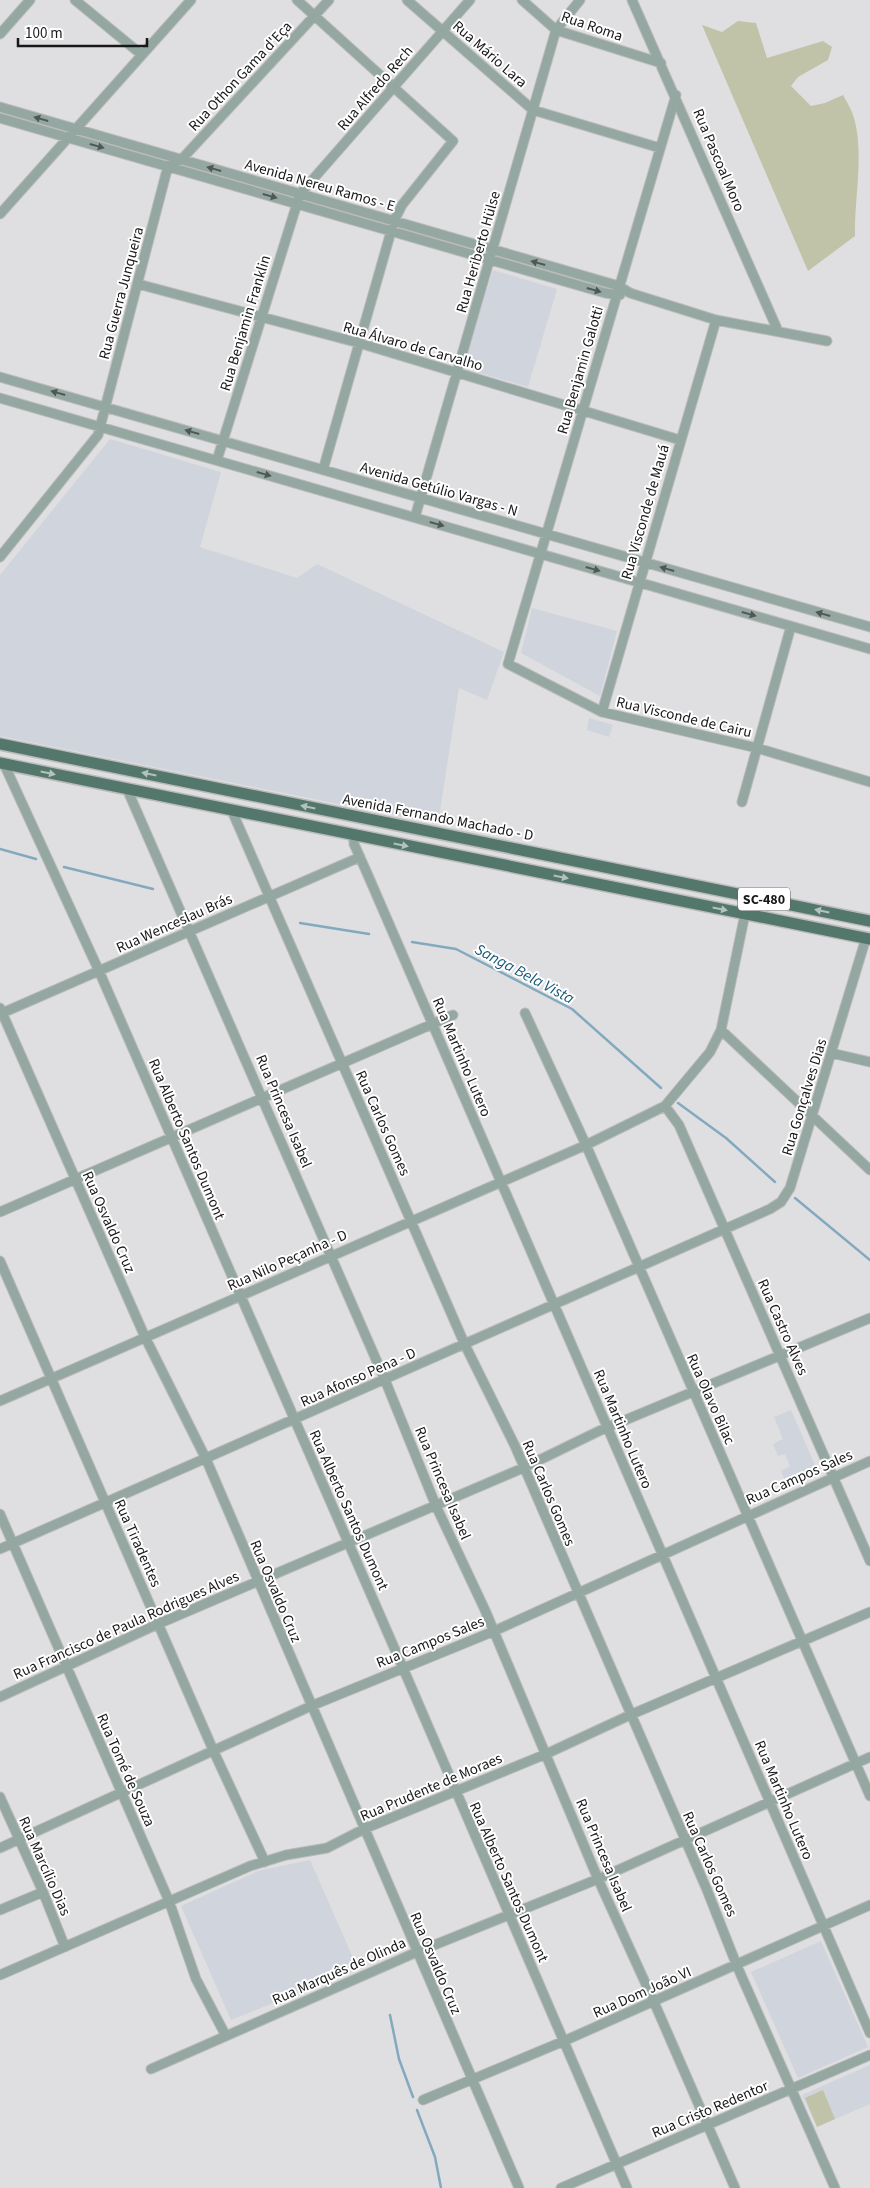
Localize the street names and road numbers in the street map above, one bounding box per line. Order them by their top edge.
street label: Rua Roma [558,6,625,47]
street label: Rua Mário Lara [448,16,532,93]
street label: Rua Othon Gama d'Eça [184,17,297,136]
street label: Rua Alfredo Rech [333,41,418,135]
street label: Rua Pascoal Moro [687,105,750,215]
street label: Avenida Nereu Ramos - E [242,154,398,217]
street label: Rua Heriberto Hülse [451,189,506,315]
street label: Rua Guerra Junqueira [94,225,149,362]
street label: Rua Benjamin Franklin [215,253,276,394]
street label: Rua Benjamin Galotti [552,304,609,437]
street label: Rua Álvaro de Carvalho [340,316,485,376]
street label: Rua Visconde de Mauá [616,442,675,582]
street label: Avenida Getúlio Vargas - N [358,457,520,522]
street label: Rua Visconde de Cairu [614,692,754,743]
street label: Avenida Fernando Machado - D [341,789,535,846]
street label: Rua Wenceslau Brás [113,888,236,958]
road number: SC-480 [738,888,790,911]
street label: Rua Martinho Lutero [427,994,496,1120]
street label: Rua Gonçalves Dias [777,1036,832,1158]
street label: Rua Princesa Isabel [250,1051,317,1171]
street label: Rua Alberto Santos Dumont [143,1055,230,1223]
street label: Rua Carlos Gomes [350,1067,415,1179]
street label: Rua Osvaldo Cruz [77,1168,140,1276]
street label: Rua Nilo Peçanha - D [224,1225,351,1296]
street label: Rua Castro Alves [752,1276,813,1379]
street label: Rua Afonso Pena - D [297,1343,419,1412]
street label: Rua Olavo Bilac [681,1350,740,1448]
street label: Rua Martinho Lutero [588,1366,657,1492]
street label: Rua Princesa Isabel [409,1423,476,1543]
street label: Rua Alberto Santos Dumont [304,1427,393,1594]
street label: Rua Carlos Gomes [517,1437,580,1549]
street label: Rua Campos Sales [743,1445,856,1510]
street label: Rua Tiradentes [109,1496,166,1590]
street label: Rua Osvaldo Cruz [245,1537,307,1646]
street label: Rua Francisco de Paula Rodrigues Alves [10,1566,242,1685]
street label: Rua Campos Sales [373,1611,487,1674]
street label: Rua Tomé de Souza [91,1710,160,1830]
street label: Rua Martinho Lutero [749,1737,818,1863]
street label: Rua Prudente de Moraes [357,1748,505,1827]
street label: Rua Princesa Isabel [570,1795,637,1915]
street label: Rua Alberto Santos Dumont [464,1799,553,1966]
street label: Rua Carlos Gomes [677,1808,742,1920]
street label: Rua Marcílio Dias [13,1813,76,1919]
street label: Rua Osvaldo Cruz [405,1909,467,2018]
street label: Rua Marquês de Olinda [269,1933,409,2010]
street label: Rua Dom João VI [590,1961,695,2024]
street label: Rua Cristo Redentor [649,2075,772,2143]

